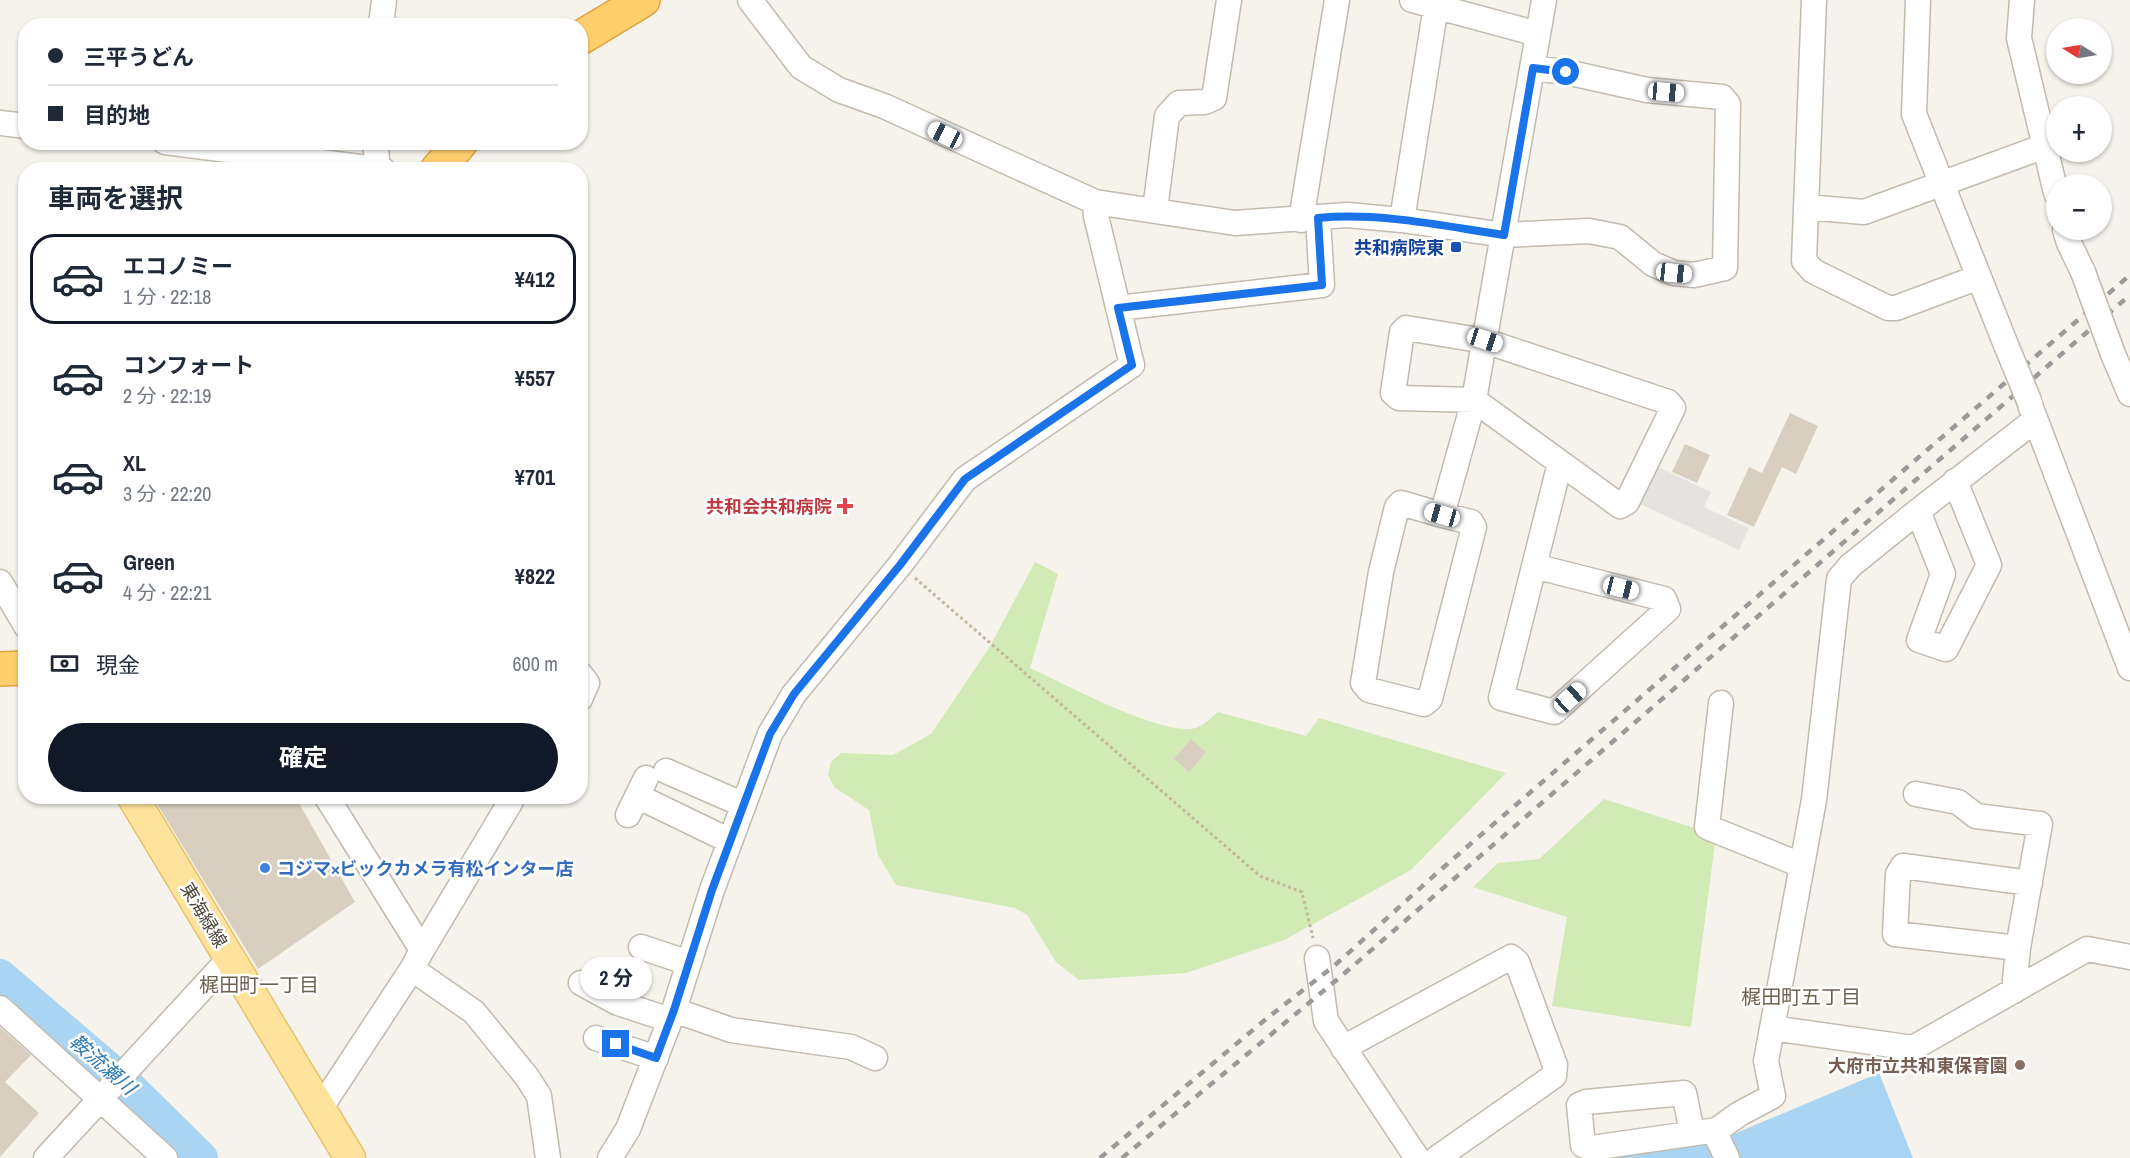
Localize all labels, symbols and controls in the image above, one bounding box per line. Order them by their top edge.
north arrow [2046,18,2112,84]
map controls [2046,18,2112,240]
text: 三平うどん [84,42,194,72]
route start [1552,58,1579,85]
car [1647,81,1685,103]
button: + [2046,96,2112,162]
text: 目的地 [84,100,150,130]
car [925,119,965,151]
button: − [2046,174,2112,240]
text: 車両を選択 [48,180,183,216]
place label: 共和病院東 [1354,235,1444,260]
marker: 共和病院東 [1449,240,1463,254]
text: エコノミー [123,251,233,281]
icon: car [51,252,105,306]
car [1655,262,1693,284]
text: ¥412 [515,264,555,294]
text: 1 分 · 22:18 [123,283,211,310]
car [1465,326,1505,354]
text: コンフォート [123,350,254,380]
icon: car [51,351,105,405]
text: ¥557 [515,363,555,393]
text: 2 分 · 22:19 [123,382,211,409]
text: XL [123,448,146,478]
icon: car [51,450,105,504]
text: ¥701 [515,462,555,492]
text: 3 分 · 22:20 [123,480,211,507]
place label: 共和会共和病院 [706,494,832,519]
marker: 共和会共和病院 [836,497,854,515]
car [1422,501,1462,529]
text: Green [123,547,175,577]
icon: car [51,549,105,603]
text: ¥822 [515,561,555,591]
car [1601,575,1641,601]
text: 4 分 · 22:21 [123,579,211,606]
icon: cash [48,647,81,680]
text: 現金 [96,650,140,680]
text: 600 m [512,650,558,677]
car [1551,679,1589,717]
button: 確定 [48,723,558,792]
place label: コジマ×ビックカメラ有松インター店 [277,856,574,881]
marker: コジマ×ビックカメラ有松インター店 [258,861,272,875]
street label: 東海緑線 [175,878,233,952]
callout: 2 分 [580,957,652,999]
text: 2 分 [599,964,633,991]
district label: 梶田町一丁目 [199,971,319,998]
district label: 梶田町五丁目 [1741,983,1861,1010]
water label: 鞍流瀬川 [64,1028,144,1102]
route end [602,1030,629,1057]
place label: 大府市立共和東保育園 [1828,1053,2008,1078]
marker: 大府市立共和東保育園 [2013,1058,2027,1072]

